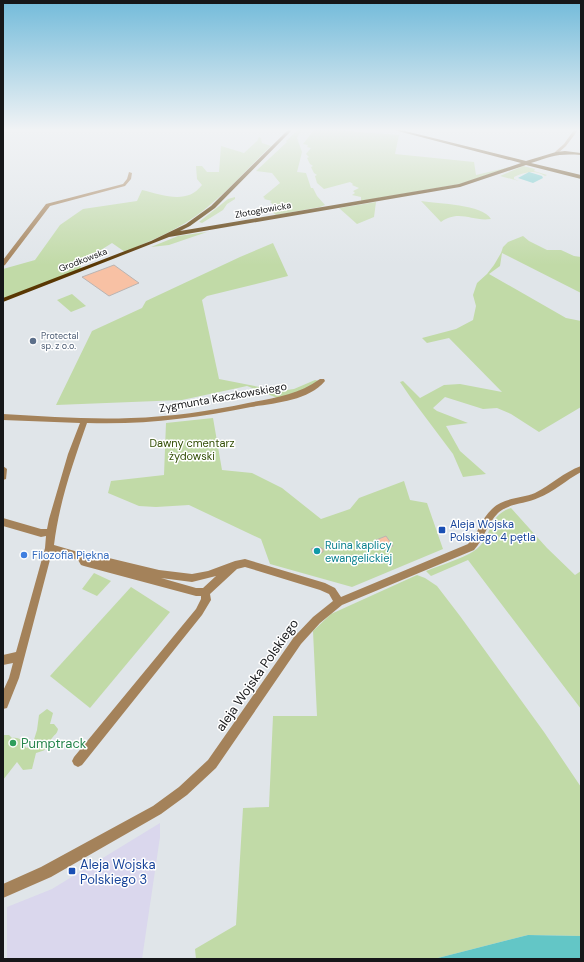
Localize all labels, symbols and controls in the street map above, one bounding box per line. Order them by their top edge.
street label: Złotogłowicka [234,199,292,221]
street label: Grodkowska [57,245,109,275]
place label: Protectal sp. z o.o. [41,330,79,352]
marker: Protectal sp. z o.o. [28,336,38,346]
street label: Zygmunta Kaczkowskiego [158,379,288,415]
park label: Dawny cmentarz żydowski [149,436,235,463]
place label: Aleja Wojska Polskiego 4 pętla [450,517,536,544]
marker: Aleja Wojska Polskiego 4 pętla [437,525,447,535]
place label: Ruina kaplicy ewangelickiej [325,538,392,565]
marker: Ruina kaplicy ewangelickiej [312,546,322,556]
place label: Filozofia Piękna [32,548,109,562]
marker: Filozofia Piękna [19,550,29,560]
street label: aleja Wojska Polskiego [212,615,302,735]
place label: Pumptrack [21,735,87,752]
marker: Pumptrack [8,738,18,748]
place label: Aleja Wojska Polskiego 3 [80,856,156,888]
marker: Aleja Wojska Polskiego 3 [67,866,77,876]

